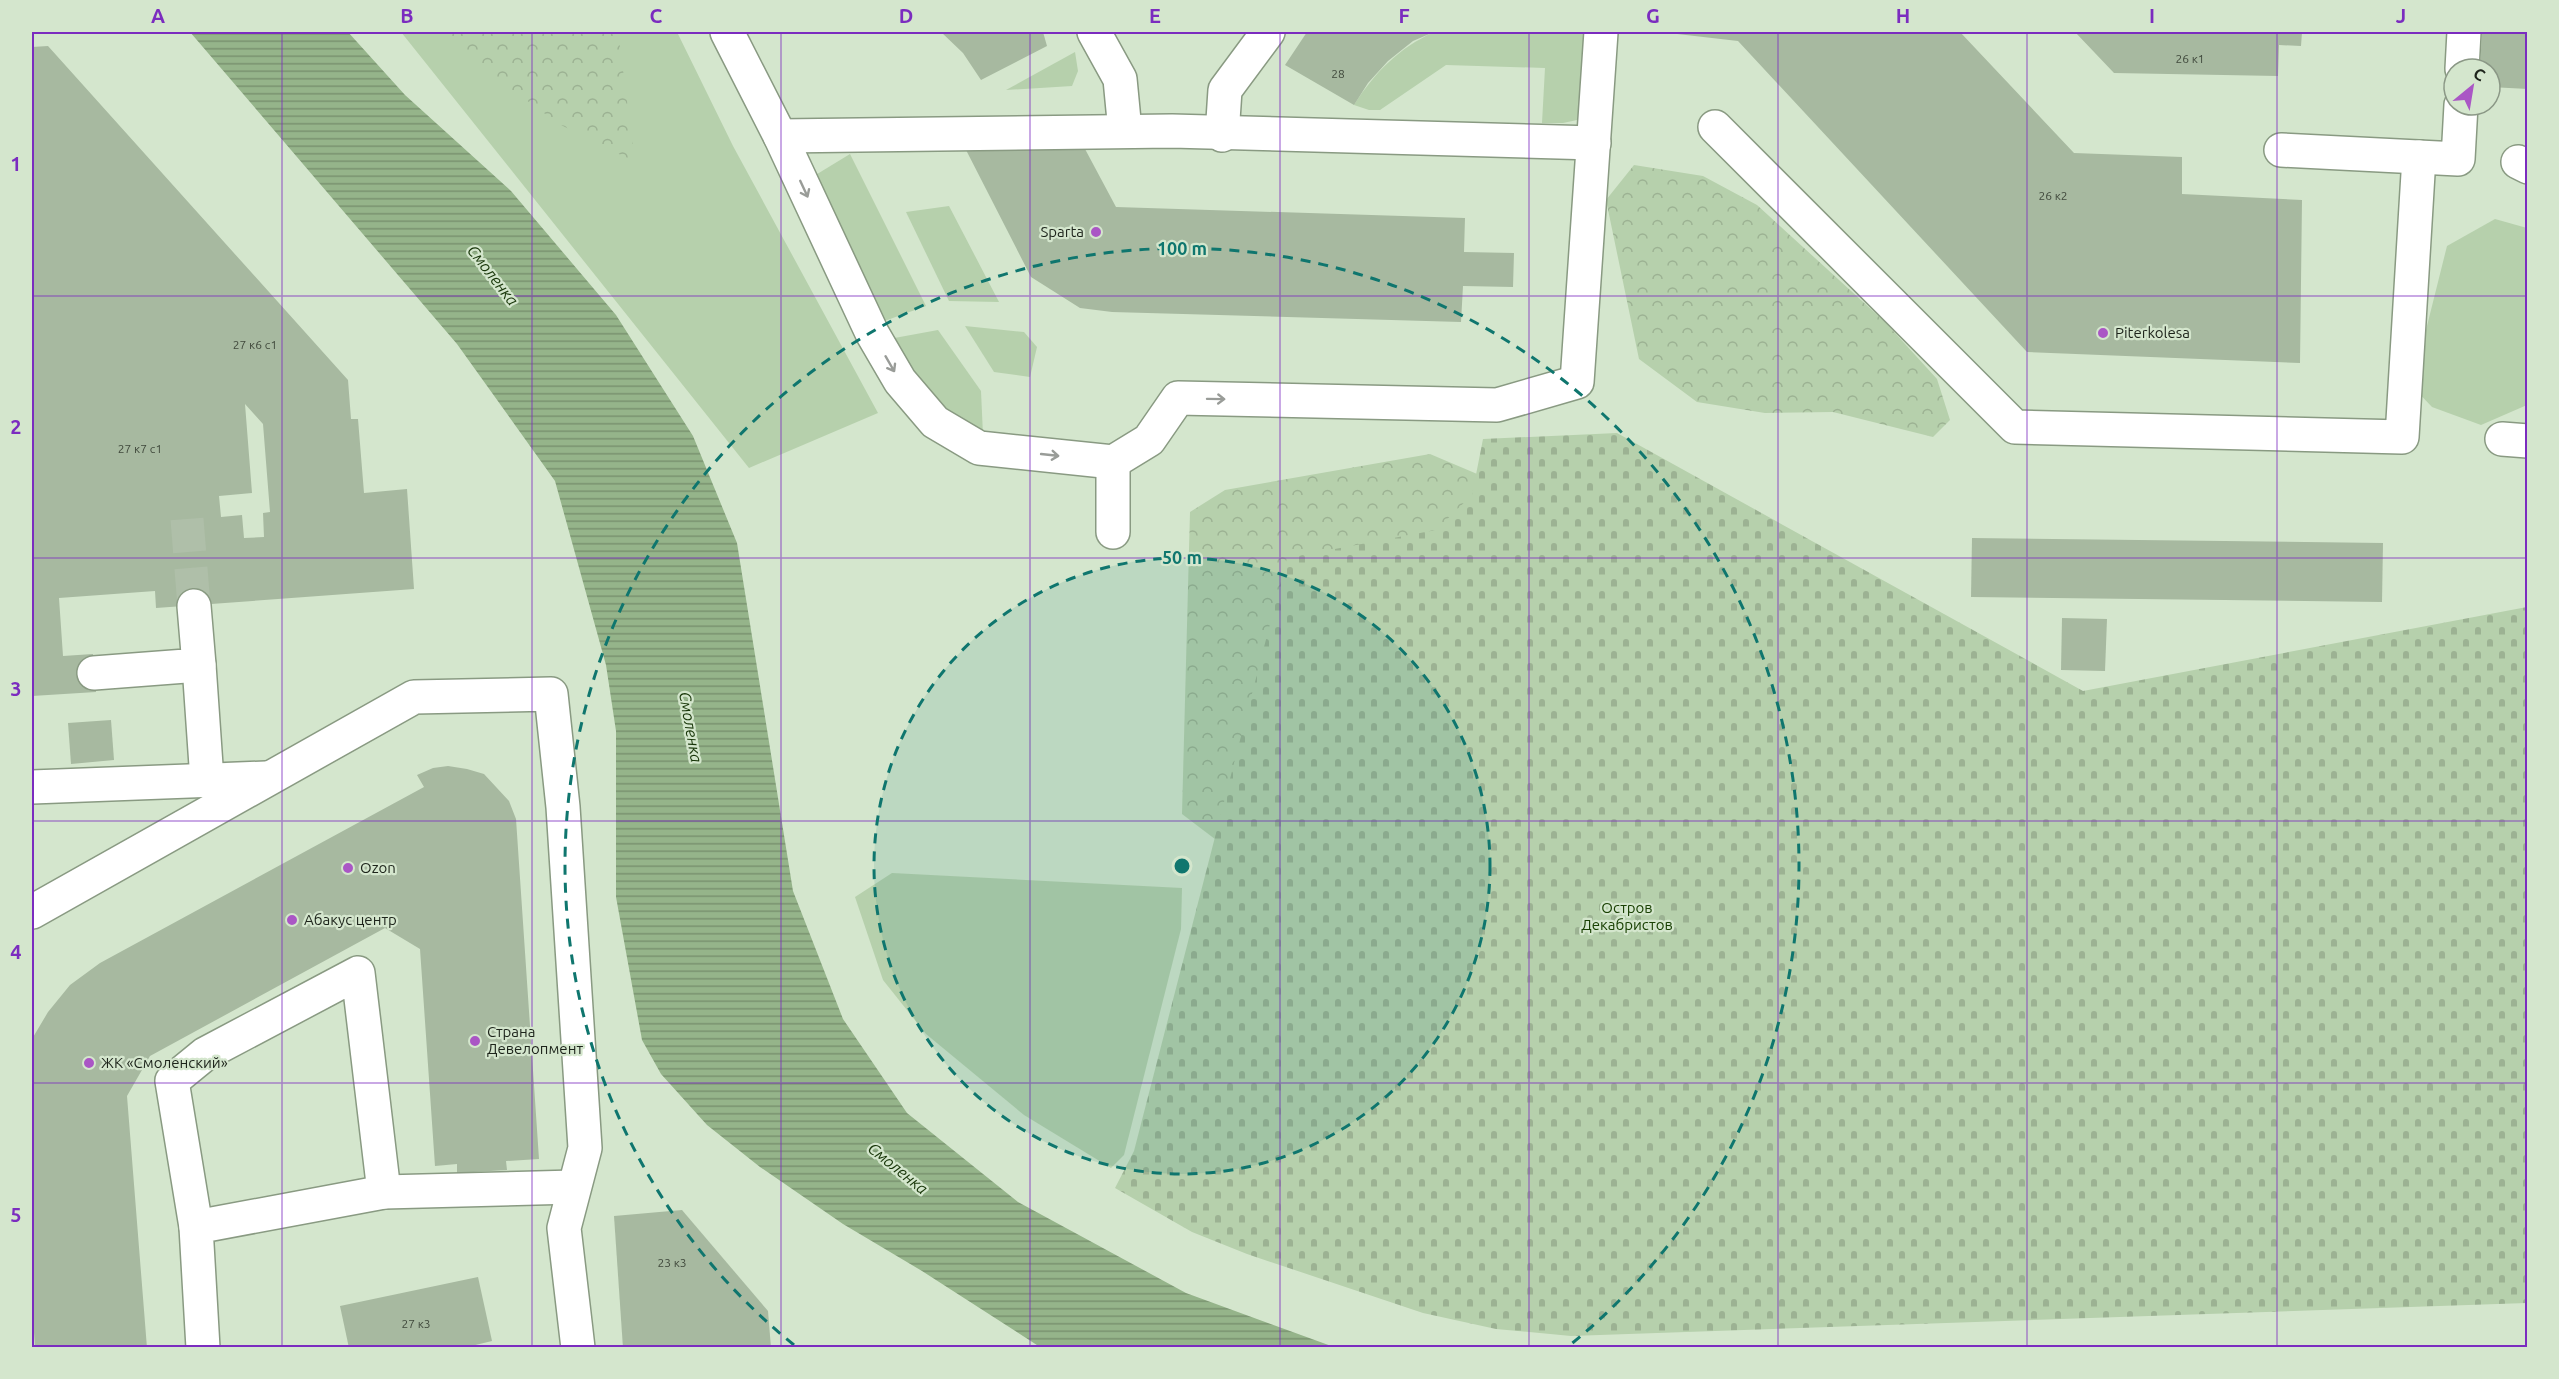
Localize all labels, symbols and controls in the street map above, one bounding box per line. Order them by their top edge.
text: A [151,4,165,27]
text: B [400,4,414,27]
text: C [650,4,663,27]
text: D [899,4,913,27]
text: E [1149,4,1161,27]
text: F [1398,4,1410,27]
text: G [1646,4,1660,27]
text: H [1896,4,1910,27]
text: I [2149,4,2155,27]
text: J [2396,4,2406,27]
house number: 26 к1 [2175,52,2205,65]
north arrow [2442,57,2502,117]
text: С [2471,64,2488,84]
house number: 28 [1331,67,1345,80]
text: 1 [10,152,22,175]
one-way arrow [799,180,811,198]
house number: 26 к2 [2038,189,2068,202]
place label: Sparta [1040,223,1084,240]
marker: Sparta [1089,225,1103,239]
text: 100 m [1157,238,1207,258]
water label: Смоленка [464,241,522,309]
place label: Piterkolesa [2115,324,2190,341]
marker: Piterkolesa [2096,326,2110,340]
house number: 27 к6 с1 [233,338,277,351]
one-way arrow [885,355,896,373]
one-way arrow [1206,393,1226,404]
text: 2 [10,415,22,438]
house number: 27 к7 с1 [118,442,162,455]
one-way arrow [1039,450,1059,461]
text: 50 m [1162,547,1202,567]
text: 3 [10,677,22,700]
water label: Смоленка [676,690,706,764]
centre of rings [1172,856,1192,876]
place label: Ozon [360,859,396,876]
marker: Ozon [341,861,355,875]
park label: Остров Декабристов [1581,899,1673,933]
place label: Абакус центр [304,911,397,928]
marker: Абакус центр [285,913,299,927]
text: 4 [10,940,22,963]
place label: Страна Девелопмент [487,1023,583,1057]
marker: Страна Девелопмент [468,1034,482,1048]
place label: ЖК «Смоленский» [101,1054,228,1071]
marker: ЖК «Смоленский» [82,1056,96,1070]
water label: Смоленка [865,1138,932,1198]
text: 5 [10,1203,22,1226]
house number: 23 к3 [657,1256,687,1269]
house number: 27 к3 [401,1317,431,1330]

